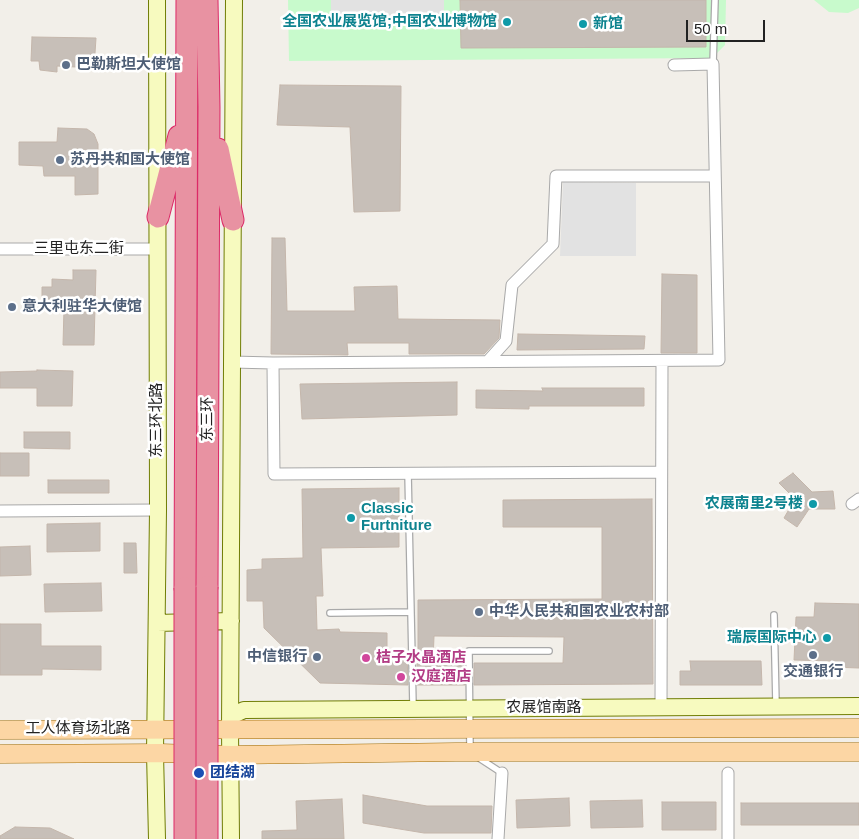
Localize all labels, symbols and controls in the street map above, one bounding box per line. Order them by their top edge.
scale bar [689,10,768,42]
place label: 全国农业展览馆;中国农业博物馆 [282,13,497,31]
place label: 新馆 [593,15,623,33]
marker: 全国农业展览馆;中国农业博物馆 [501,16,513,28]
marker: 新馆 [577,18,589,30]
text: 50 m [694,20,727,37]
place label: 巴勒斯坦大使馆 [76,56,181,74]
marker: 巴勒斯坦大使馆 [60,59,72,71]
place label: 苏丹共和国大使馆 [70,151,190,169]
marker: 苏丹共和国大使馆 [54,154,66,166]
street label: 三里屯东二街 [34,240,124,258]
place label: 意大利驻华大使馆 [22,298,142,316]
marker: 意大利驻华大使馆 [6,301,18,313]
street label: 东三环北路 [148,383,166,457]
street label: 东三环 [199,397,217,441]
place label: 农展南里2号楼 [705,495,803,513]
marker: 农展南里2号楼 [807,498,819,510]
place label: Classic Furtniture [361,500,432,535]
marker: Classic Furtniture [345,512,357,524]
place label: 中华人民共和国农业农村部 [489,603,669,621]
marker: 中华人民共和国农业农村部 [473,606,485,618]
place label: 瑞辰国际中心 [727,629,817,647]
marker: 瑞辰国际中心 [821,632,833,644]
place label: 中信银行 [247,648,307,666]
place label: 桔子水晶酒店 [376,649,466,667]
marker: 交通银行 [807,649,819,661]
marker: 中信银行 [311,651,323,663]
marker: 桔子水晶酒店 [360,652,372,664]
place label: 交通银行 [783,663,843,681]
place label: 汉庭酒店 [411,668,471,686]
marker: 汉庭酒店 [395,671,407,683]
street label: 农展馆南路 [507,699,581,717]
street label: 工人体育场北路 [26,720,130,738]
place label: 团结湖 [210,764,255,782]
marker: 团结湖 [192,766,206,780]

